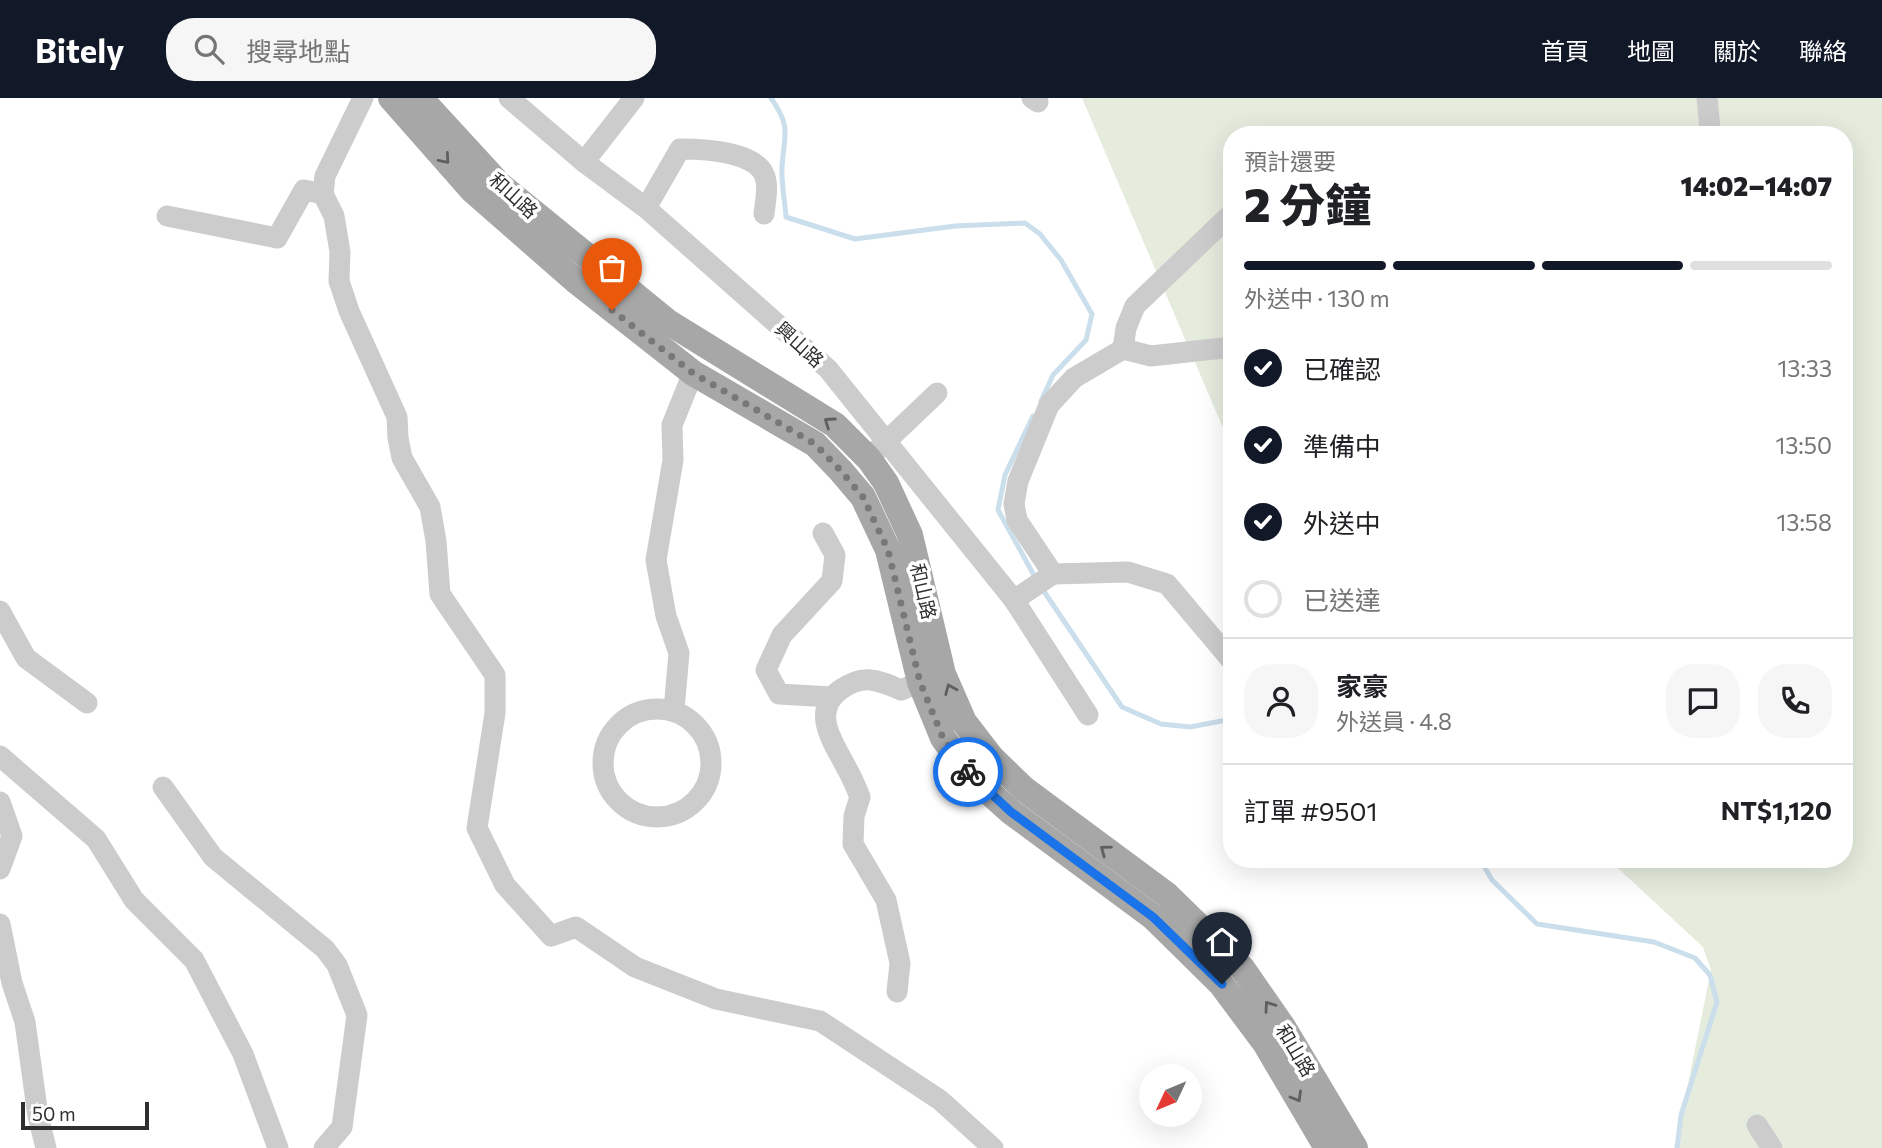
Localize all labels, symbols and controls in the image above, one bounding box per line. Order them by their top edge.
search box [166,18,656,81]
text: Bitely [35,29,124,70]
icon: search [190,30,228,68]
text: 搜尋地點 [246,35,350,66]
text: 首頁 [1541,36,1589,65]
text: 地圖 [1627,36,1675,65]
text: 關於 [1713,36,1761,65]
text: 聯絡 [1799,36,1847,65]
text: 預計還要 [1244,147,1336,175]
one-way arrow [437,151,449,164]
street label: 和山路 [485,167,543,223]
text: 14:02–14:07 [1681,170,1832,201]
text: 2 分鐘 [1244,175,1371,231]
pin [582,238,642,310]
icon: bag [593,249,631,287]
text: 外送中 · 130 m [1244,284,1390,312]
street label: 興山路 [771,316,829,372]
icon: check [1244,349,1282,387]
text: 已確認 [1303,353,1381,384]
text: 13:33 [1777,354,1832,382]
one-way arrow [824,418,837,430]
icon: check [1244,426,1282,464]
text: 準備中 [1303,430,1381,461]
text: 13:50 [1775,431,1832,459]
icon: check [1244,503,1282,541]
text: 外送中 [1303,507,1381,538]
text: 13:58 [1776,508,1832,536]
street label: 和山路 [906,561,942,621]
text: 已送達 [1303,584,1381,615]
button: person [1244,664,1318,738]
button: chat [1666,664,1740,738]
button: phone [1758,664,1832,738]
text: 家豪 [1336,670,1388,701]
one-way arrow [944,684,958,697]
text: 外送員 · 4.8 [1336,707,1452,735]
courier [933,737,1003,807]
icon: bike [949,753,987,791]
text: NT$1,120 [1721,794,1832,825]
text: 訂單 #9501 [1244,795,1378,826]
one-way arrow [1100,846,1113,858]
pin [1192,912,1252,984]
icon: home [1203,923,1241,961]
one-way arrow [1265,1001,1277,1014]
street label: 和山路 [1271,1020,1321,1080]
north arrow [1139,1064,1202,1127]
map controls [1139,1064,1202,1127]
one-way arrow [1288,1090,1301,1103]
scale bar [21,1099,149,1131]
text: 50 m [32,1102,76,1125]

